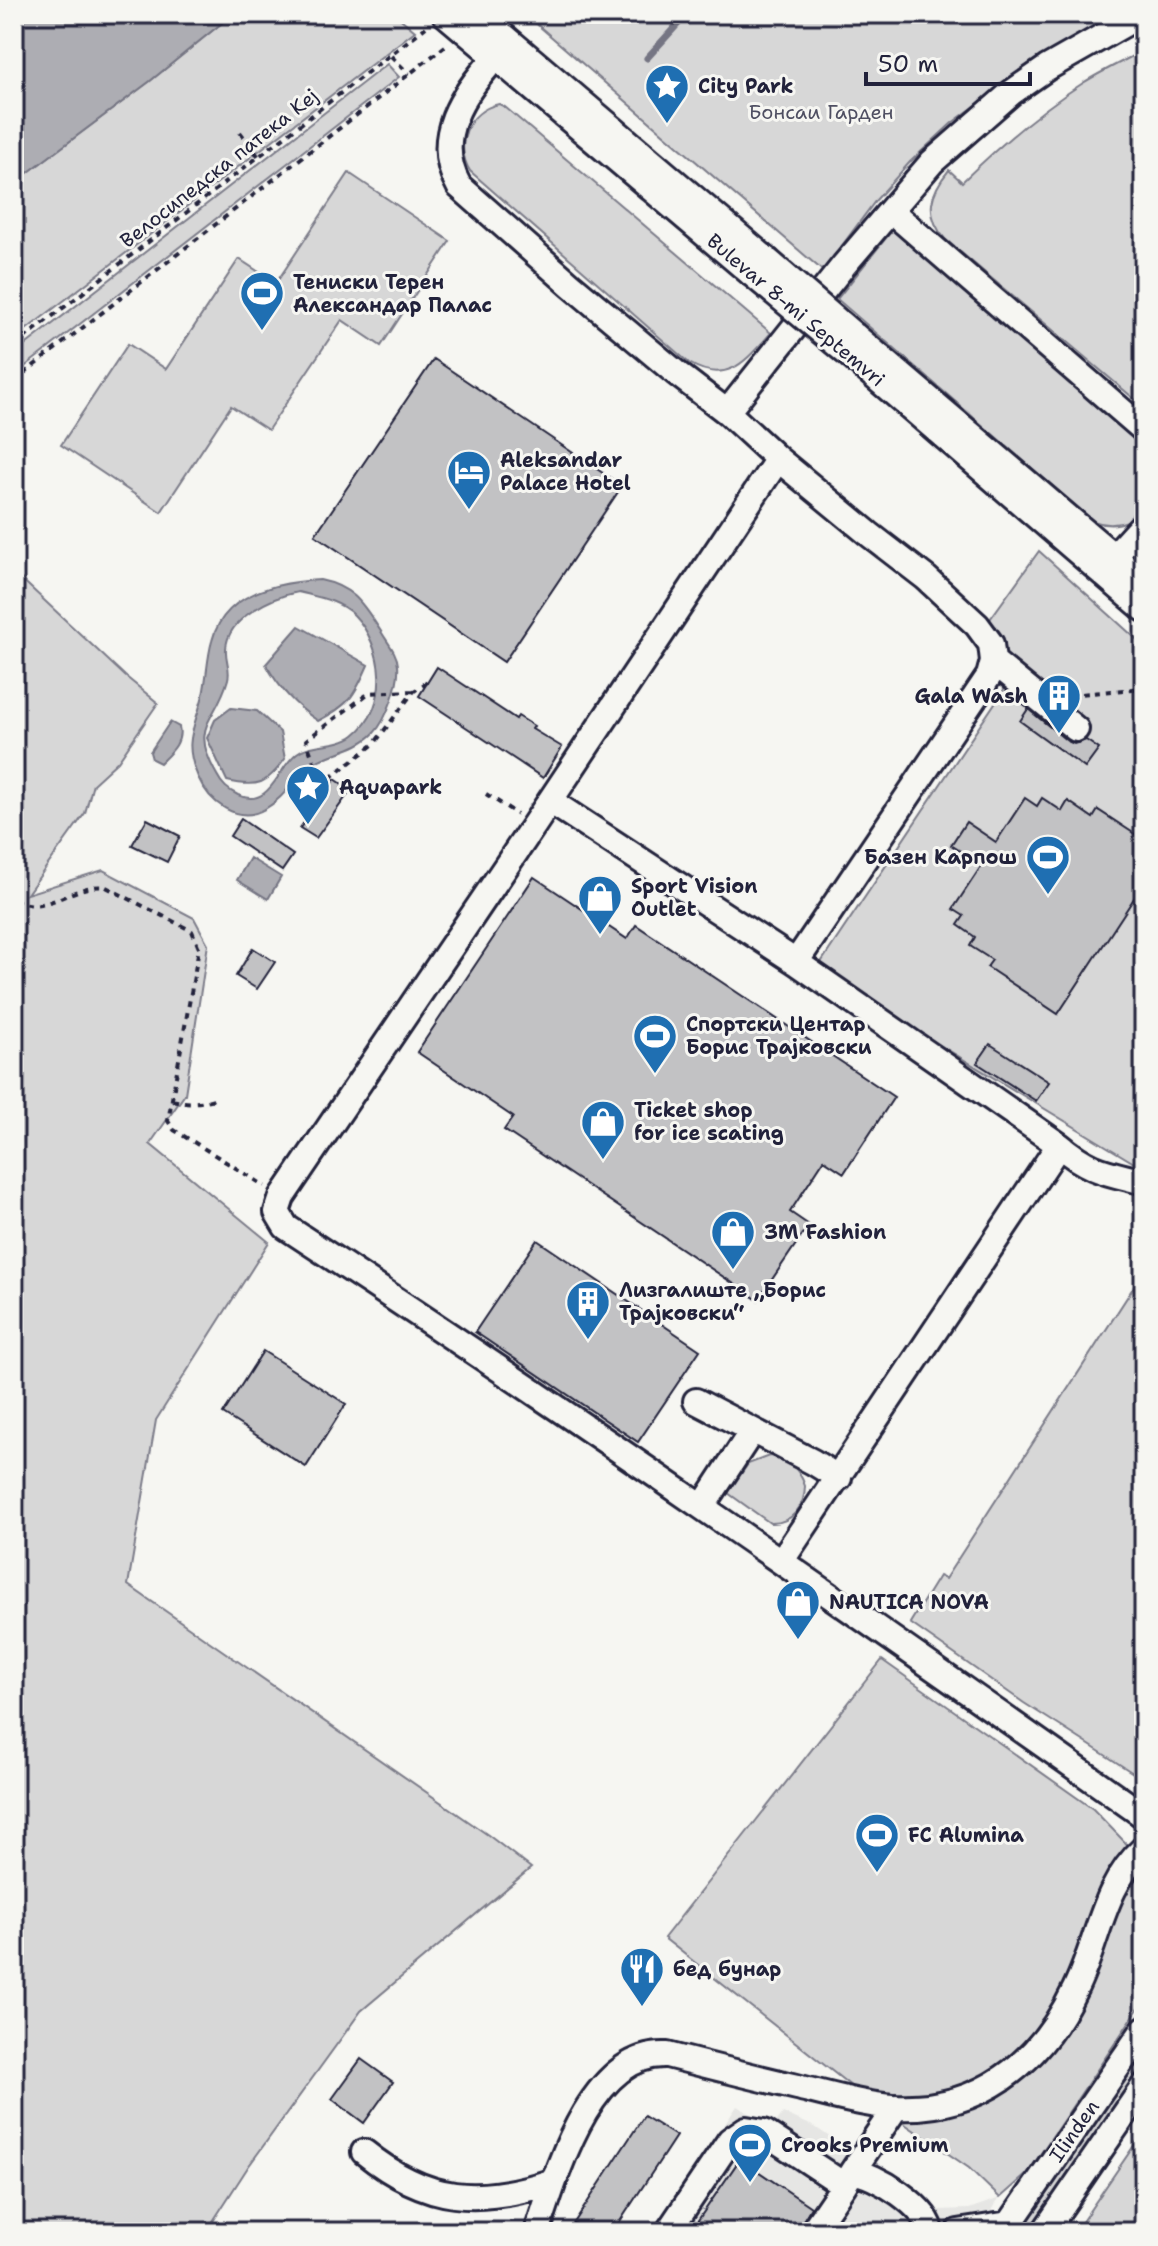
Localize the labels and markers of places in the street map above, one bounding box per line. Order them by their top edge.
place icon: City Park [643,62,691,125]
place label: City Park [698,73,794,99]
sports icon: Тениски Терен Александар Палас [238,269,286,332]
place label: Тениски Терен Александар Палас [293,269,492,318]
place label: Aleksandar Palace Hotel [500,447,631,496]
hotel icon: Aleksandar Palace Hotel [445,448,493,511]
building icon: Gala Wash [1035,672,1083,735]
place label: Gala Wash [914,683,1028,709]
place icon: Aquapark [284,763,332,826]
place label: Aquapark [339,774,442,800]
sports icon: Базен Карпош [1024,833,1072,896]
place label: Базен Карпош [864,844,1017,870]
shop icon: Sport Vision Outlet [576,873,624,936]
place label: Sport Vision Outlet [631,873,758,922]
place label: Спортски Центар Борис Трајковски [686,1011,872,1060]
sports icon: Спортски Центар Борис Трајковски [631,1012,679,1075]
place label: Ticket shop for ice scating [634,1097,784,1146]
shop icon: Ticket shop for ice scating [579,1098,627,1161]
shop icon: 3M Fashion [709,1208,757,1271]
place label: 3M Fashion [764,1219,886,1245]
place label: Лизгалиште „Борис Трајковски“ [619,1277,826,1326]
building icon: Лизгалиште „Борис Трајковски“ [564,1278,612,1341]
shop icon: NAUTICA NOVA [774,1578,822,1641]
place label: NAUTICA NOVA [829,1589,989,1615]
sports icon: FC Alumina [853,1811,901,1874]
place label: FC Alumina [908,1822,1024,1848]
restaurant icon: бед бунар [618,1945,666,2008]
place label: бед бунар [673,1956,781,1982]
sports icon: Crooks Premium [726,2121,774,2184]
place label: Crooks Premium [781,2132,949,2158]

